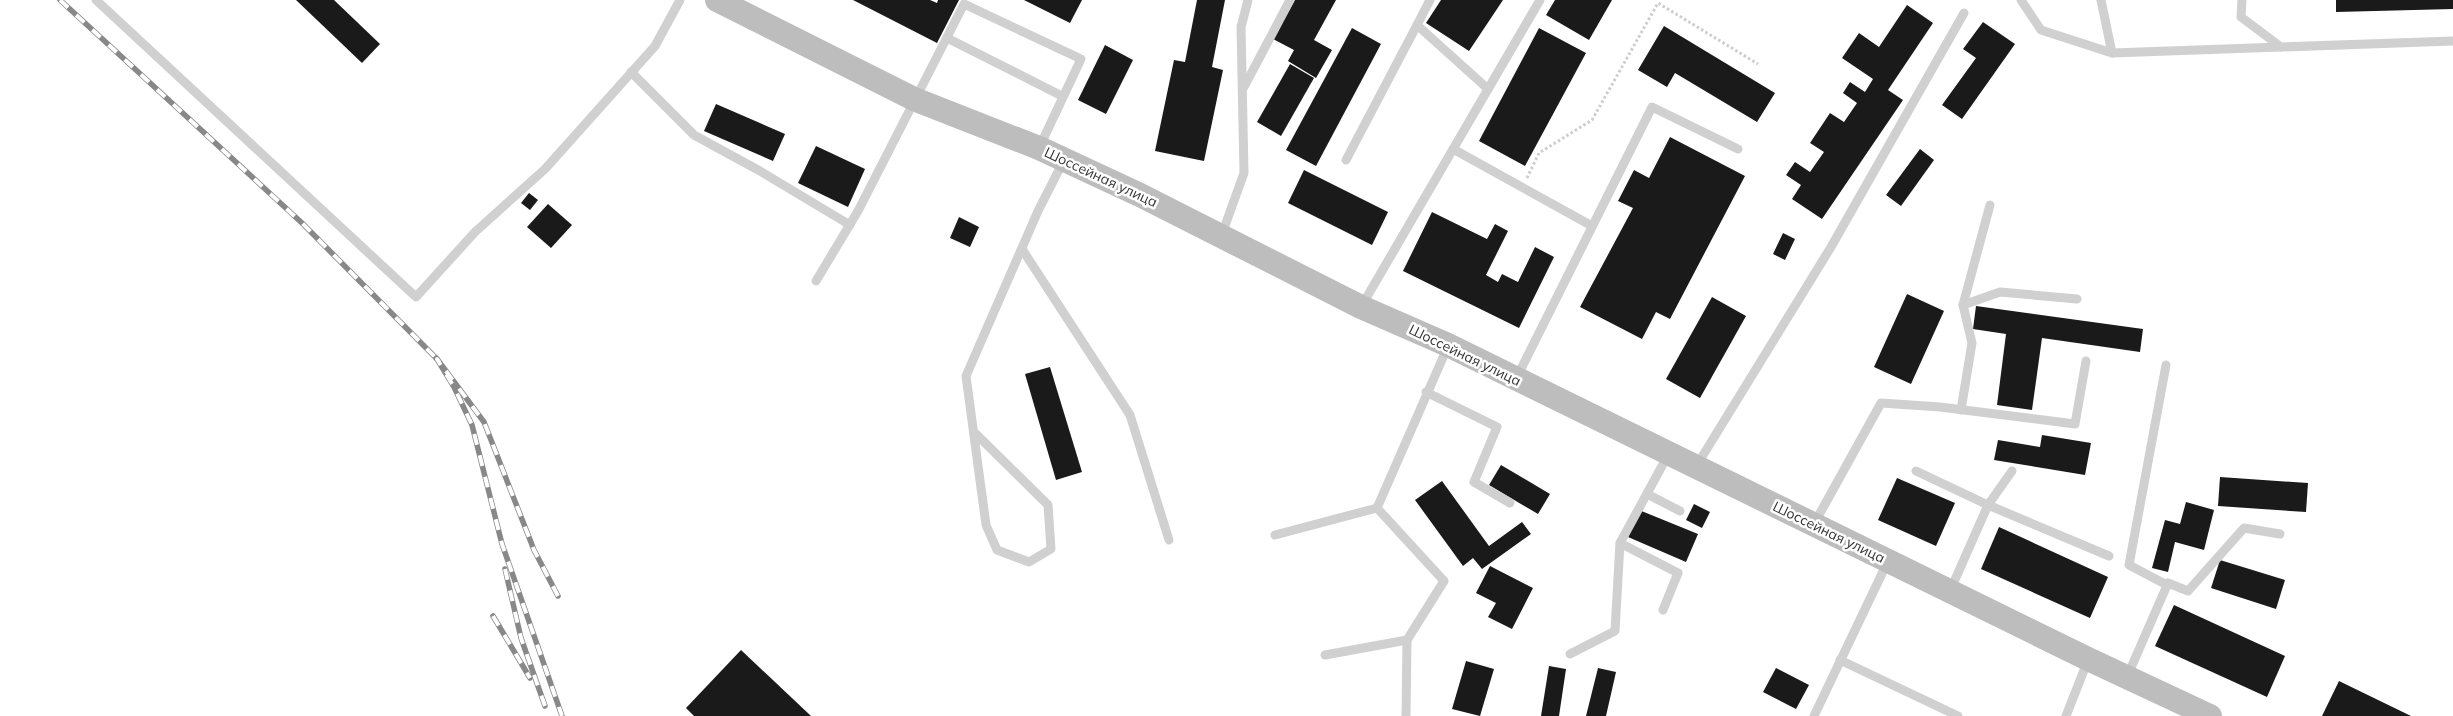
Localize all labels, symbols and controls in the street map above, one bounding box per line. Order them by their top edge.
street label: Шоссейная улица [1042,143,1160,211]
street label: Шоссейная улица [1406,320,1524,390]
street label: Шоссейная улица [1770,497,1888,567]

